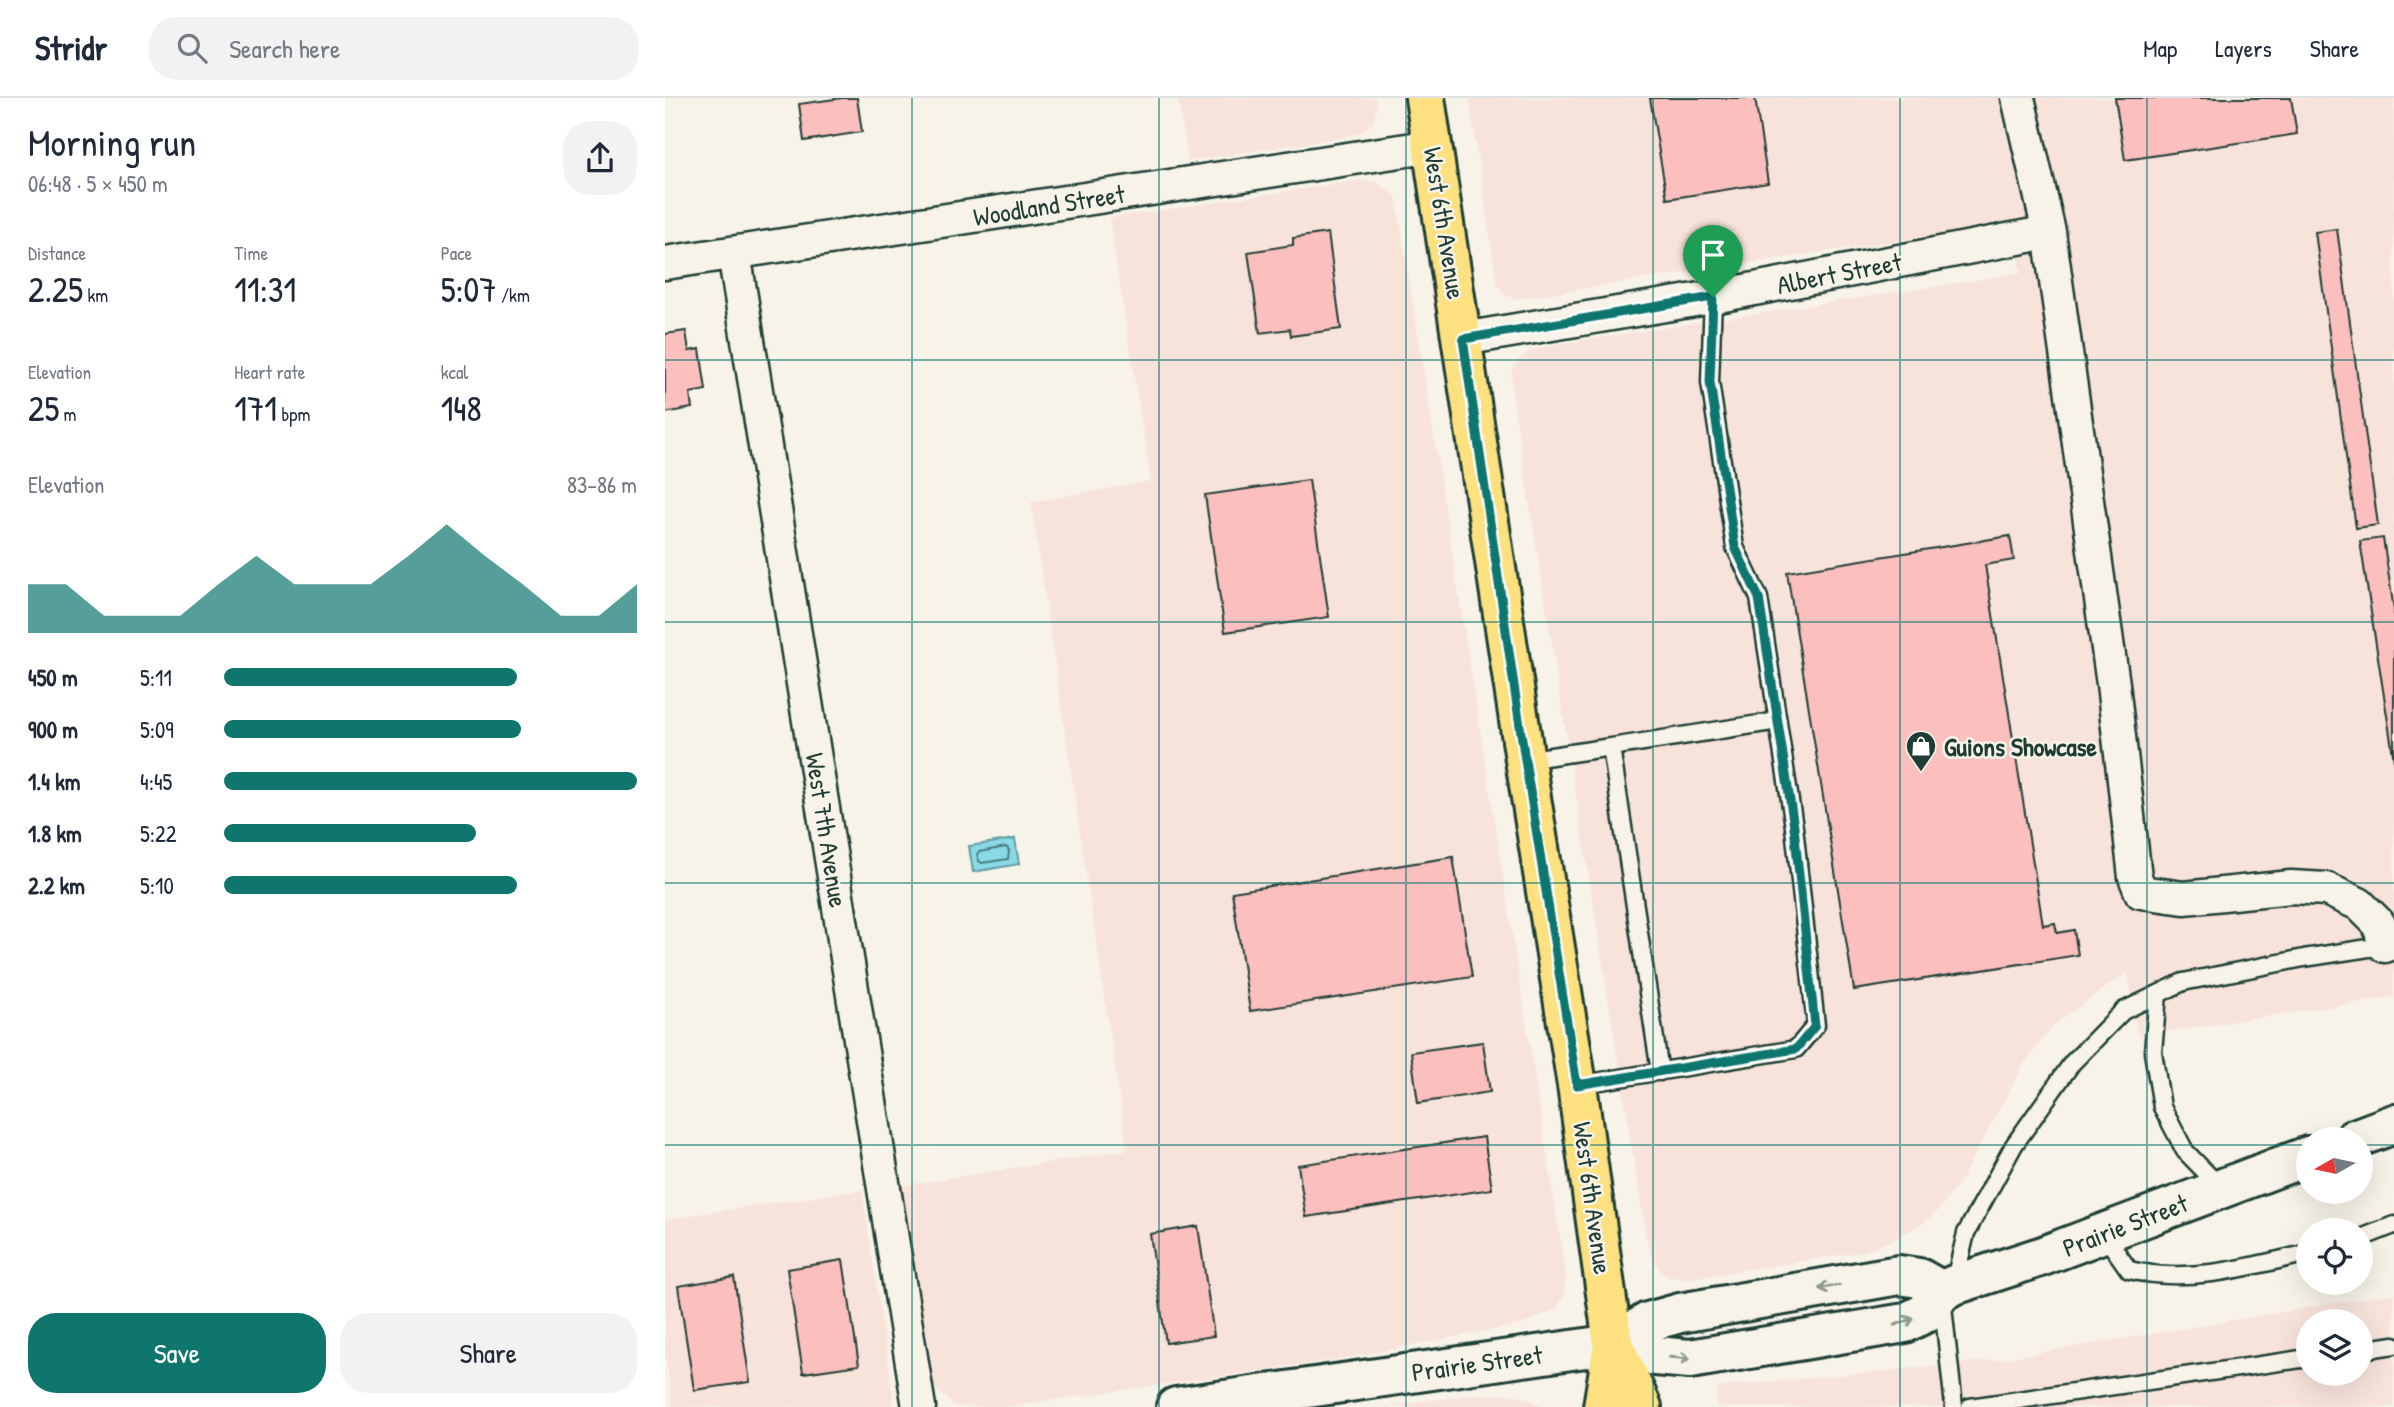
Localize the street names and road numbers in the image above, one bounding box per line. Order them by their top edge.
street label: West 6th Avenue [1416,144,1474,302]
street label: Woodland Street [971,176,1128,234]
street label: Albert Street [1774,244,1905,302]
street label: West 7th Avenue [798,750,856,910]
street label: West 6th Avenue [1565,1120,1621,1276]
street label: Prairie Street [2057,1185,2194,1265]
street label: Prairie Street [1410,1336,1545,1389]

